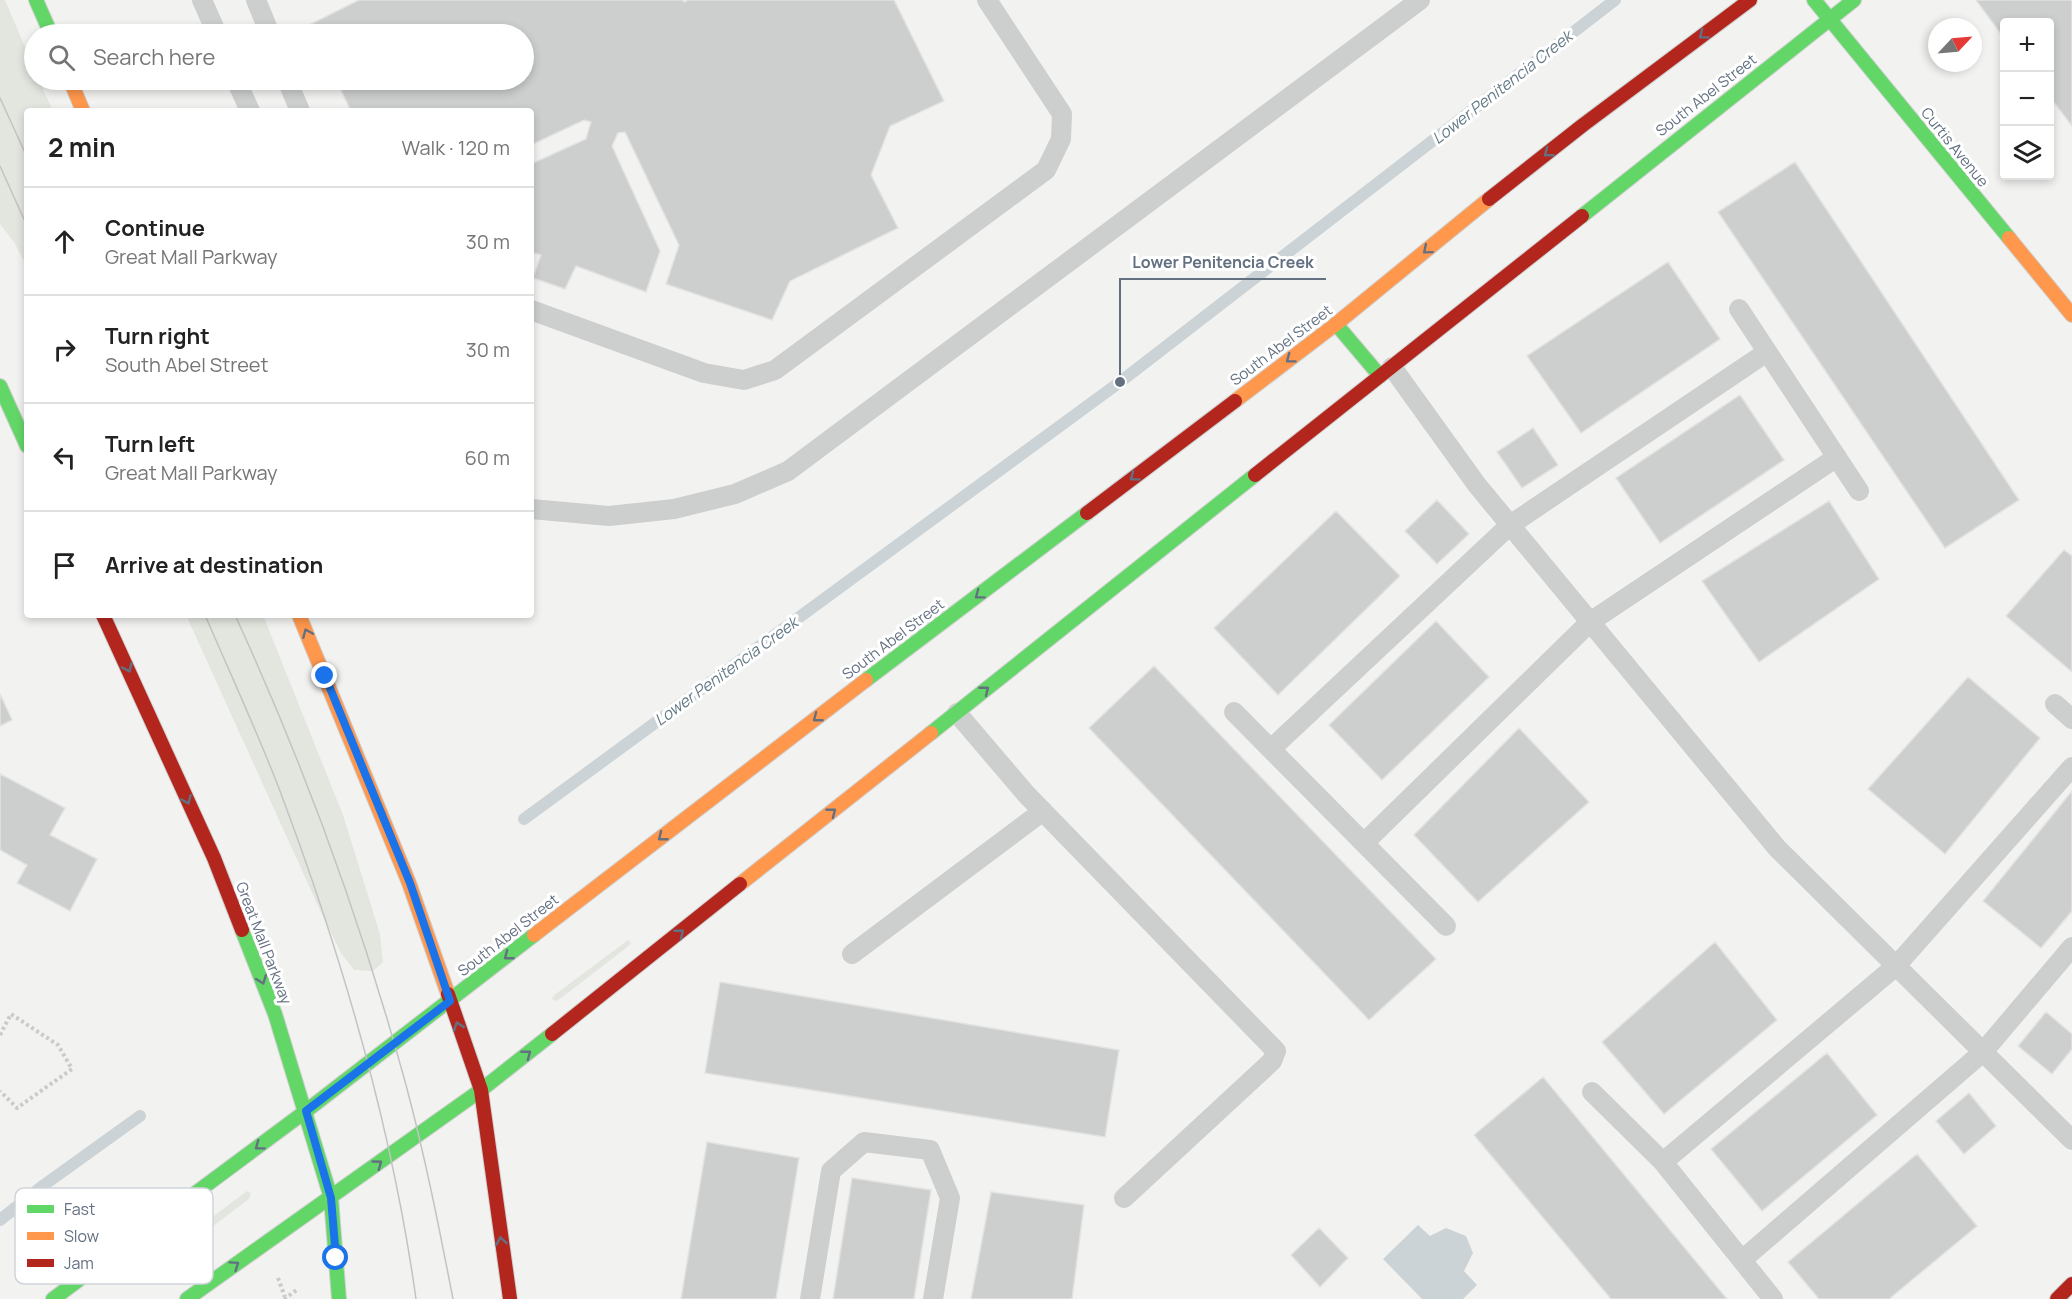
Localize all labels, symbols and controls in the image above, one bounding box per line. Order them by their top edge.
north arrow [1928,18,1982,72]
map controls [2000,18,2054,180]
button: + [2000,18,2054,72]
search box [24,24,534,90]
water label: Lower Penitencia Creek [1427,24,1578,149]
one-way arrow [1699,28,1710,39]
icon: search [45,41,78,74]
text: Search here [93,42,215,72]
street label: South Abel Street [1651,49,1761,141]
button: − [2000,72,2054,126]
street label: Curtis Avenue [1916,103,1994,191]
button: layers [2000,126,2054,180]
text: 2 min [48,129,116,165]
text: Walk · 120 m [402,134,510,161]
one-way arrow [1544,145,1555,156]
text: Continue [105,213,205,243]
icon: ahead [48,225,81,258]
text: 30 m [466,228,510,255]
one-way arrow [1422,242,1433,253]
text: Great Mall Parkway [105,243,278,270]
callout: Lower Penitencia Creek [1120,245,1326,279]
text: Lower Penitencia Creek [1132,251,1314,273]
street label: South Abel Street [1226,300,1336,390]
text: Turn right [105,321,210,351]
icon: right [48,333,81,366]
text: 30 m [466,336,510,363]
text: South Abel Street [105,351,269,378]
one-way arrow [1285,352,1296,363]
text: Turn left [105,429,195,459]
icon: left [48,441,81,474]
text: 60 m [464,444,510,471]
text: Great Mall Parkway [105,459,278,486]
one-way arrow [1130,470,1141,481]
icon: arrive [48,549,81,582]
text: Arrive at destination [105,550,323,580]
one-way arrow [974,587,985,598]
street label: South Abel Street [838,594,948,684]
water label: Lower Penitencia Creek [650,610,804,731]
one-way arrow [302,629,314,640]
one-way arrow [120,662,132,673]
route end [311,662,337,688]
one-way arrow [978,687,989,698]
one-way arrow [812,711,823,722]
one-way arrow [180,794,192,805]
one-way arrow [826,808,837,819]
one-way arrow [658,830,669,841]
street label: Great Mall Parkway [231,879,297,1007]
street label: South Abel Street [453,889,563,981]
one-way arrow [673,929,684,940]
one-way arrow [503,949,514,960]
one-way arrow [254,975,267,985]
one-way arrow [453,1021,466,1032]
one-way arrow [520,1051,531,1062]
one-way arrow [255,1139,266,1150]
one-way arrow [372,1160,383,1171]
legend [15,1188,213,1284]
text: Fast [64,1198,95,1220]
text: Slow [64,1225,99,1247]
one-way arrow [496,1237,508,1246]
route start [322,1244,348,1270]
text: Jam [64,1252,94,1274]
one-way arrow [229,1262,240,1273]

